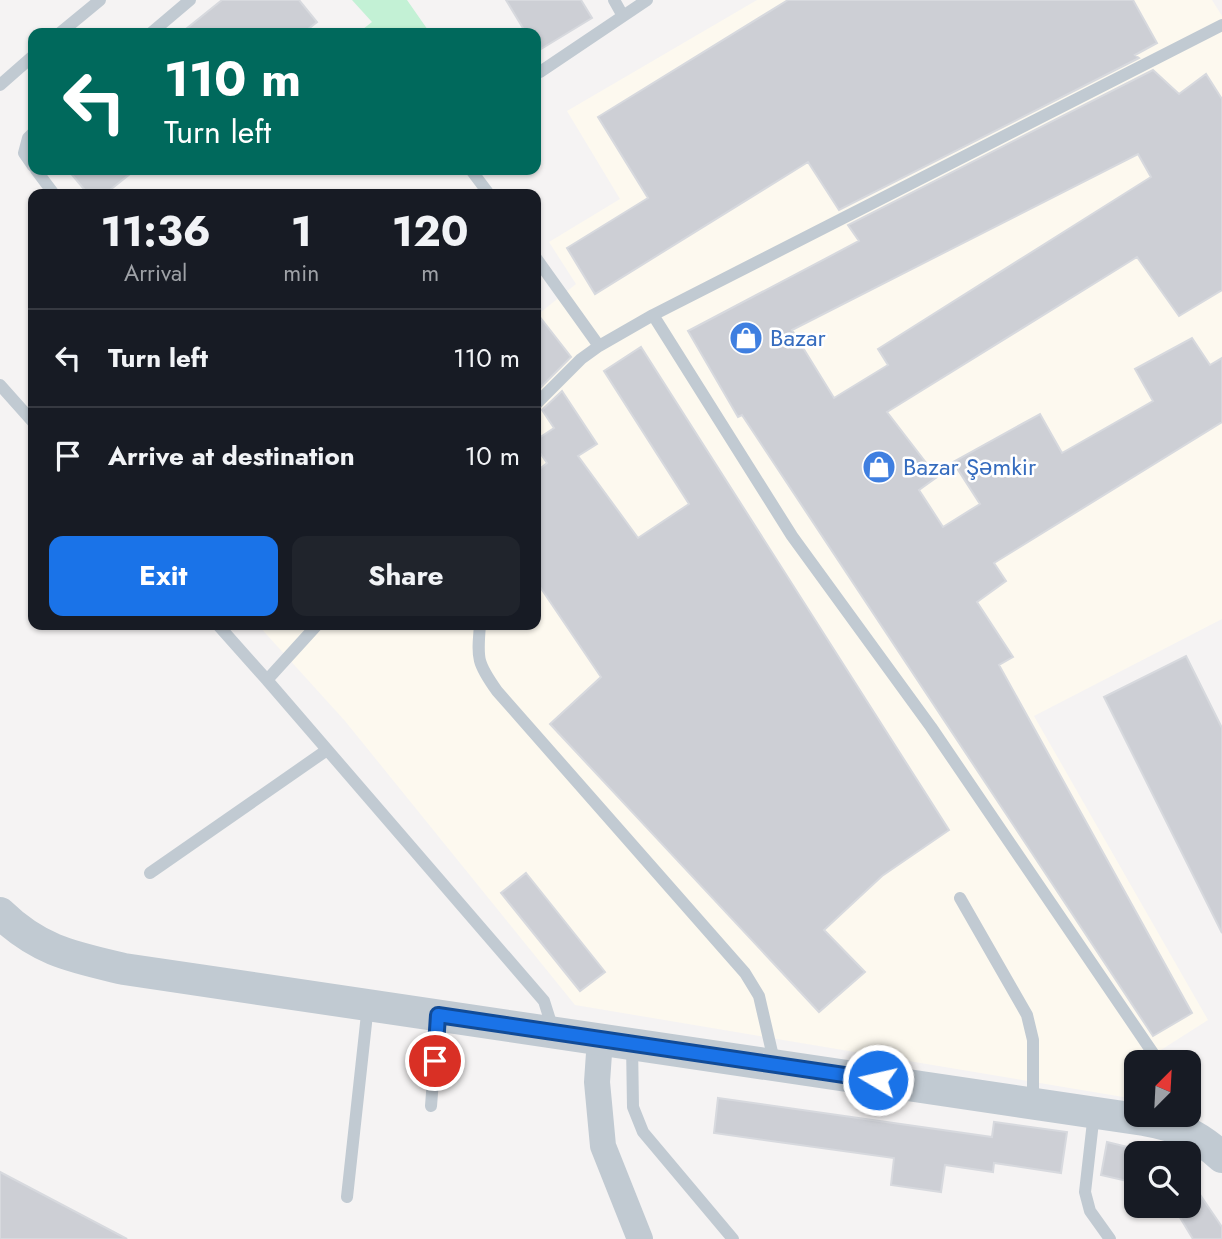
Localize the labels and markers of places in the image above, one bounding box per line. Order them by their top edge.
shop icon: Bazar [727,319,765,357]
place label: Bazar [770,320,827,355]
shop icon: Bazar Şəmkir [860,448,898,486]
place label: Bazar Şəmkir [903,449,1037,484]
pin [405,1031,465,1091]

